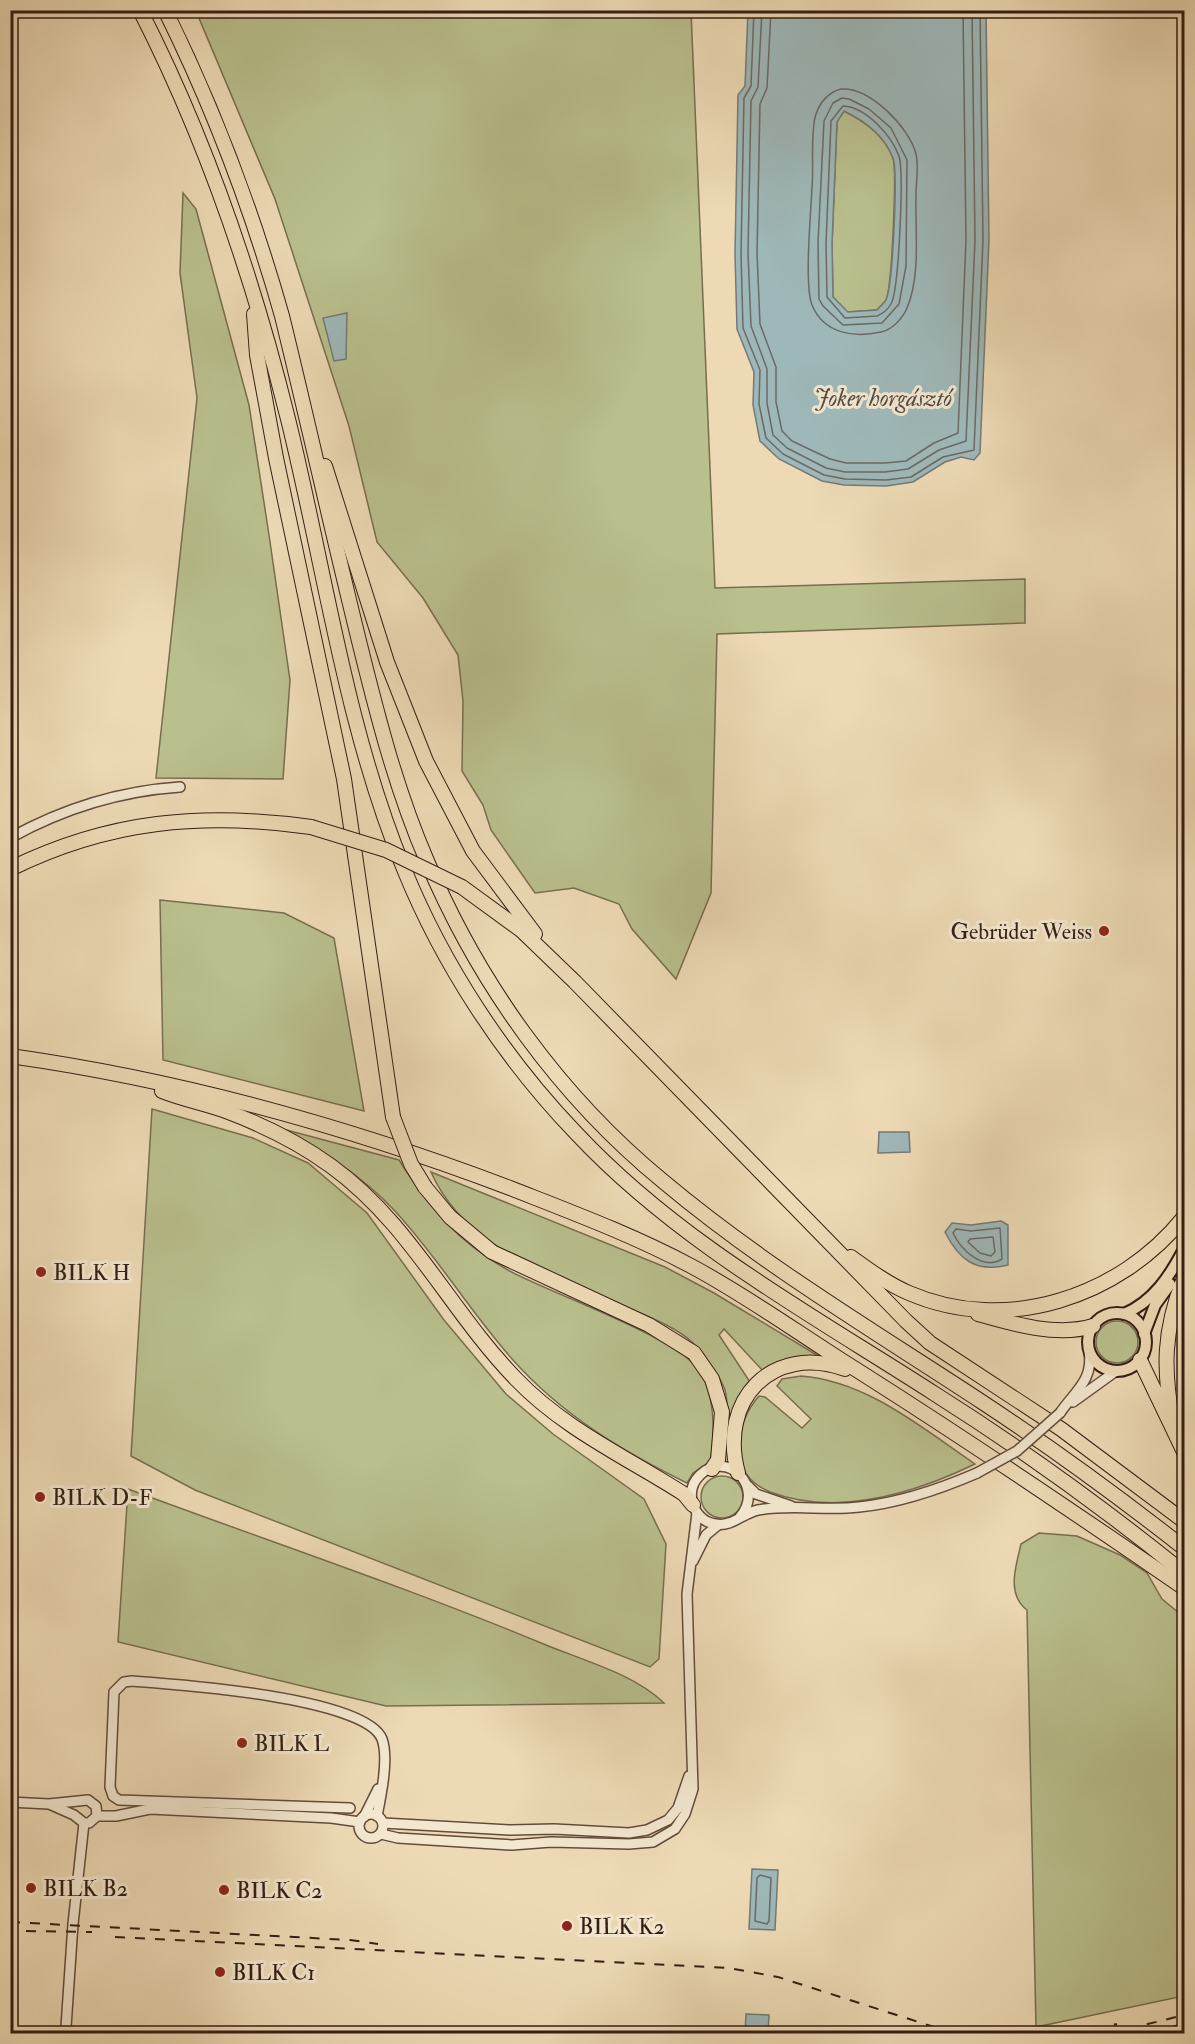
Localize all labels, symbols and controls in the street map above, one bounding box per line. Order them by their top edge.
water label: Joker horgásztó [814,383,954,414]
place label: Gebrüder Weiss [951,918,1092,946]
marker: Gebrüder Weiss [1097,924,1111,938]
place label: BILK H [53,1259,130,1287]
marker: BILK H [34,1265,48,1279]
place label: BILK D-F [52,1484,152,1512]
marker: BILK D-F [33,1490,47,1504]
place label: BILK L [254,1730,329,1758]
marker: BILK L [235,1736,249,1750]
place label: BILK B2 [43,1875,128,1903]
place label: BILK C2 [236,1877,323,1905]
marker: BILK B2 [24,1881,38,1895]
marker: BILK C2 [217,1883,231,1897]
place label: BILK K2 [579,1913,665,1941]
marker: BILK K2 [560,1919,574,1933]
place label: BILK C1 [232,1959,315,1987]
marker: BILK C1 [213,1965,227,1979]

